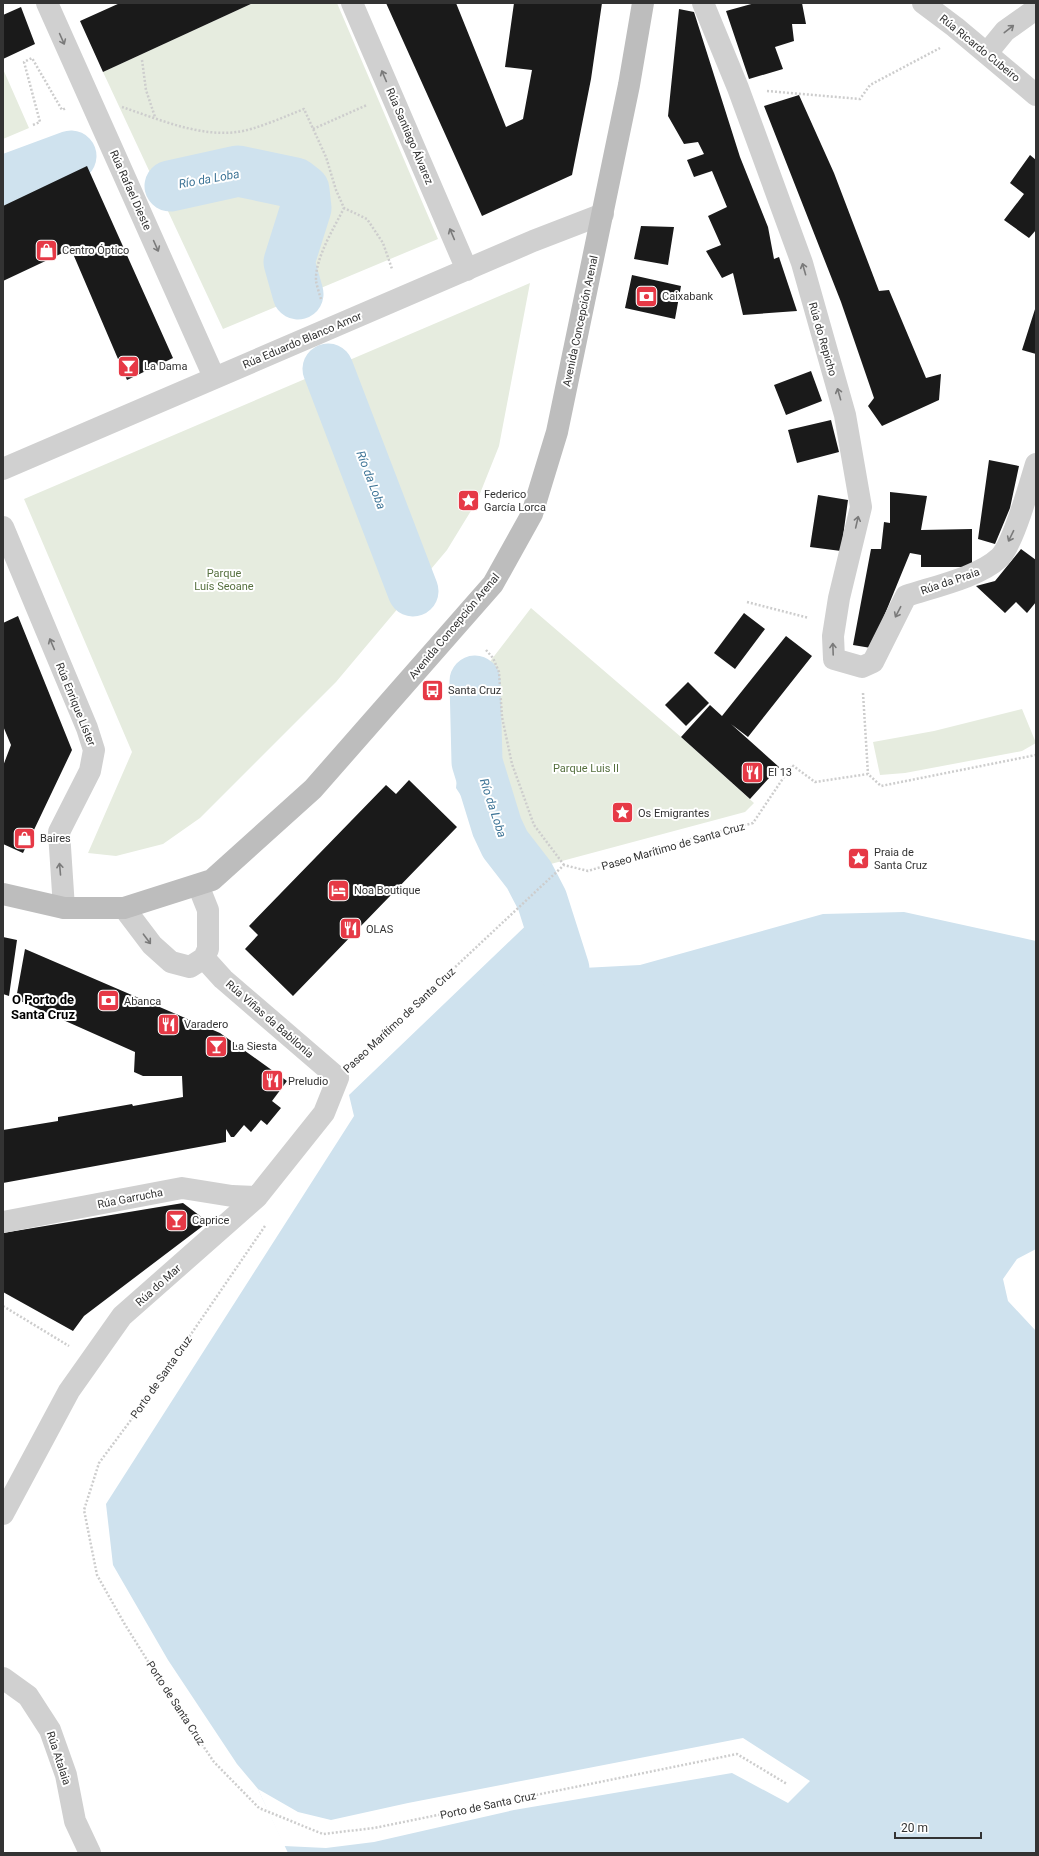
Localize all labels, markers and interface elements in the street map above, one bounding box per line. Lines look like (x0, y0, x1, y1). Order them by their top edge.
street label: Rúa Ricardo Cubeiro (937, 12, 1022, 85)
one-way arrow (1004, 24, 1015, 33)
one-way arrow (59, 33, 66, 45)
one-way arrow (379, 70, 387, 82)
street label: Rúa Santiago Álvarez (383, 86, 436, 187)
street label: Rúa Rafael Dieste (107, 148, 154, 232)
water label: Río da Loba (178, 167, 240, 191)
one-way arrow (448, 228, 455, 240)
shop icon: Centro Óptico (33, 237, 59, 263)
one-way arrow (153, 240, 160, 252)
place label: Centro Óptico (62, 244, 129, 257)
street label: Avenida Concepción Arenal (560, 254, 601, 388)
one-way arrow (800, 263, 807, 276)
bank icon: Caixabank (634, 283, 660, 309)
place label: Caixabank (662, 290, 713, 303)
street label: Rúa do Repicho (806, 301, 839, 378)
street label: Rúa Eduardo Blanco Amor (241, 309, 364, 371)
bar icon: La Dama (115, 353, 141, 379)
place label: La Dama (144, 360, 187, 373)
one-way arrow (835, 388, 842, 401)
water label: Río da Loba (353, 449, 389, 511)
place icon: Federico García Lorca (455, 487, 481, 513)
place label: Federico García Lorca (484, 488, 546, 514)
one-way arrow (854, 516, 861, 529)
one-way arrow (1007, 530, 1014, 542)
street label: Rúa da Praia (919, 565, 981, 598)
park label: Parque Luís Seoane (194, 567, 254, 593)
street label: Avenida Concepción Arenal (406, 571, 502, 682)
one-way arrow (894, 606, 901, 618)
one-way arrow (48, 638, 55, 650)
one-way arrow (830, 643, 837, 656)
street label: Rúa Enrique Líster (53, 661, 98, 748)
bus stop icon: Santa Cruz (419, 677, 445, 703)
place label: Santa Cruz (448, 684, 502, 697)
restaurant icon: El 13 (740, 759, 766, 785)
park label: Parque Luis II (553, 762, 619, 775)
place label: El 13 (768, 766, 792, 779)
water label: Río da Loba (477, 777, 509, 839)
place icon: Os Emigrantes (610, 800, 636, 826)
place label: Os Emigrantes (638, 807, 710, 820)
street label: Paseo Marítimo de Santa Cruz (600, 820, 747, 873)
shop icon: Baires (12, 825, 38, 851)
place label: Baires (40, 832, 71, 845)
place icon: Praia de Santa Cruz (845, 845, 871, 871)
place label: Praia de Santa Cruz (874, 846, 928, 872)
one-way arrow (57, 863, 64, 876)
hotel icon: Noa Boutique (326, 877, 352, 903)
place label: Noa Boutique (354, 884, 421, 897)
restaurant icon: OLAS (337, 916, 363, 942)
place label: OLAS (366, 923, 394, 936)
one-way arrow (143, 933, 151, 944)
street label: Paseo Marítimo de Santa Cruz (341, 965, 458, 1076)
street label: Rúa Viñas da Babilonia (223, 978, 316, 1061)
bank icon: Abanca (96, 988, 122, 1014)
district label: O Porto de Santa Cruz (11, 992, 75, 1022)
place label: Abanca (124, 995, 161, 1008)
restaurant icon: Varadero (155, 1011, 181, 1037)
place label: Varadero (184, 1018, 228, 1031)
bar icon: La Siesta (204, 1033, 230, 1059)
place label: La Siesta (232, 1040, 277, 1053)
restaurant icon: Preludio (260, 1068, 286, 1094)
place label: Preludio (288, 1075, 328, 1088)
street label: Rúa Garrucha (96, 1186, 164, 1211)
bar icon: Caprice (164, 1207, 190, 1233)
place label: Caprice (192, 1214, 229, 1227)
street label: Rúa do Mar (133, 1262, 184, 1309)
street label: Porto de Santa Cruz (128, 1333, 195, 1421)
street label: Porto de Santa Cruz (144, 1659, 208, 1748)
street label: Rúa Atalaia (44, 1730, 73, 1787)
street label: Porto de Santa Cruz (439, 1789, 538, 1822)
scale bar (895, 1814, 981, 1840)
text: 20 m (901, 1821, 928, 1835)

